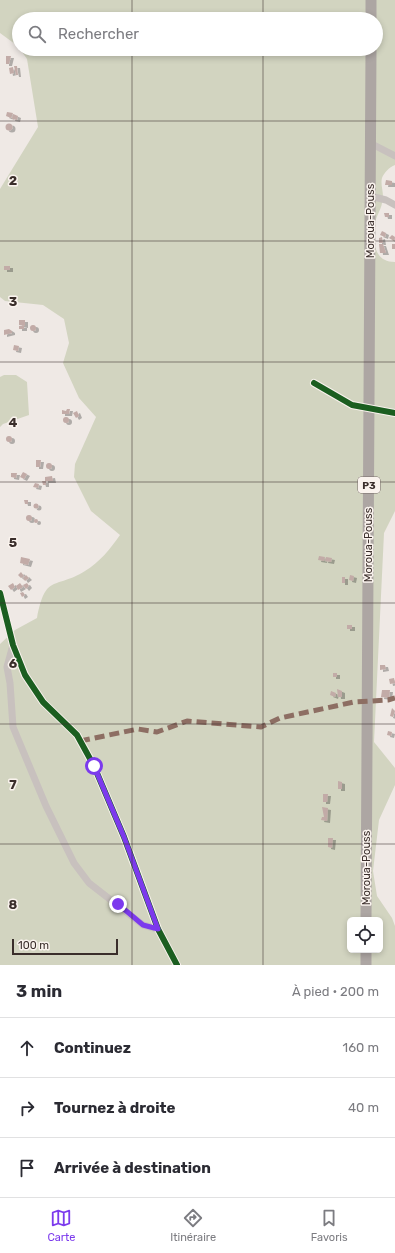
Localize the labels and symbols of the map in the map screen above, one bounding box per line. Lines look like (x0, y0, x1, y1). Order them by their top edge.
text: 2 (9, 173, 17, 188)
street label: Moroua-Pouss (364, 183, 377, 258)
text: 3 (9, 294, 18, 309)
text: 4 (9, 415, 18, 430)
road number: P3 (358, 477, 380, 493)
street label: Moroua-Pouss (362, 507, 375, 582)
text: 5 (9, 535, 17, 550)
text: 6 (9, 656, 18, 671)
route start (85, 757, 103, 775)
text: 7 (9, 777, 17, 792)
street label: Moroua-Pouss (360, 830, 373, 905)
route end (109, 895, 127, 913)
text: 8 (9, 897, 18, 912)
scale bar (12, 937, 118, 956)

